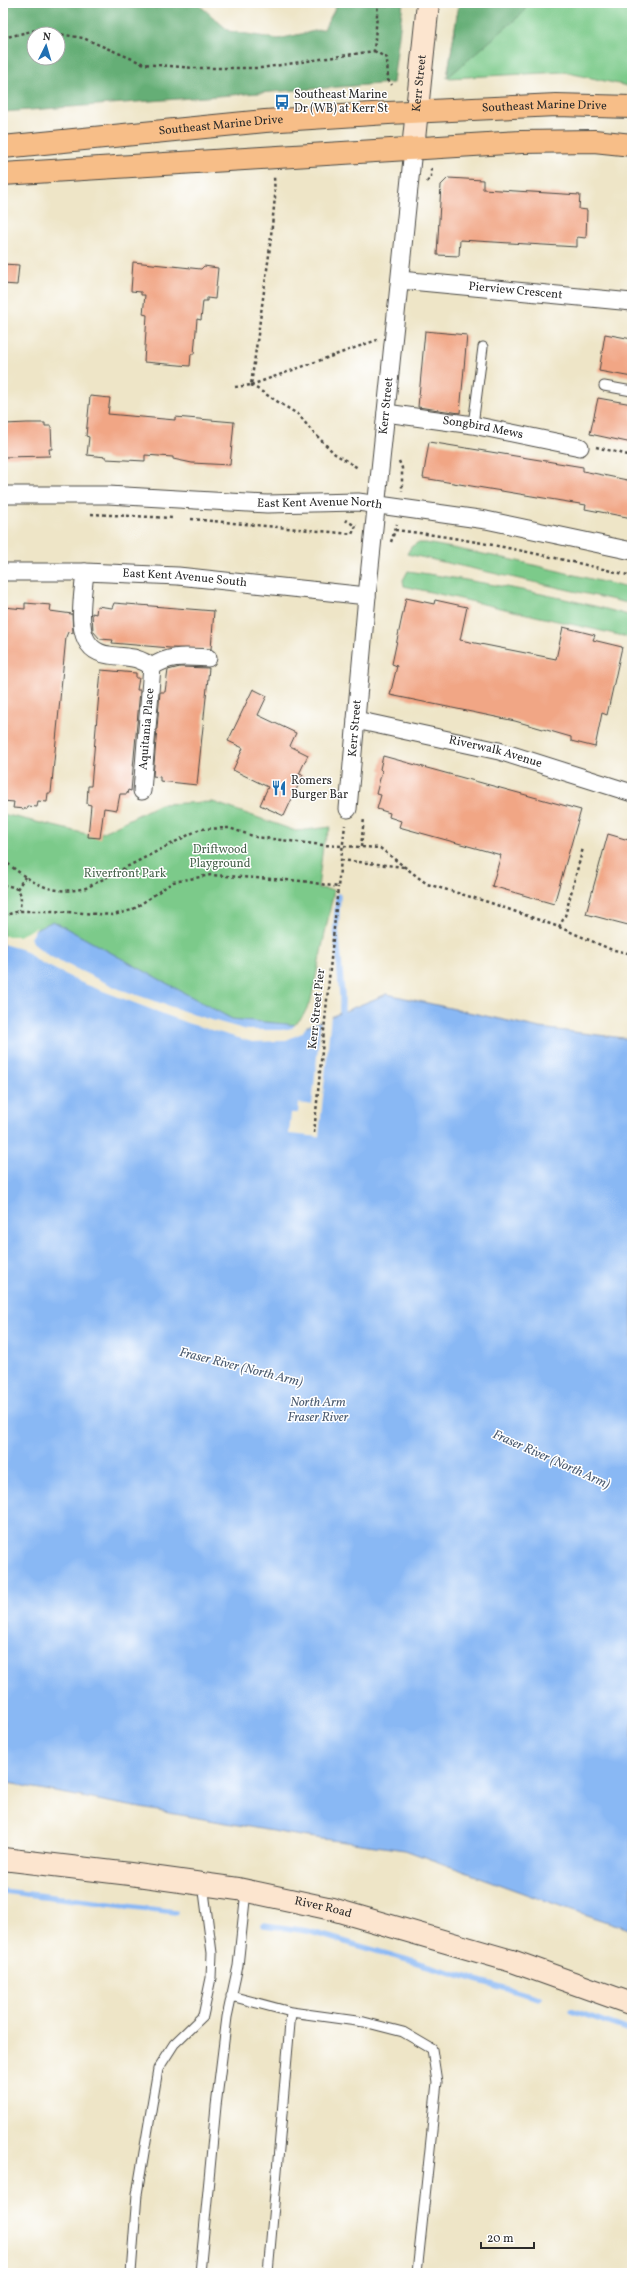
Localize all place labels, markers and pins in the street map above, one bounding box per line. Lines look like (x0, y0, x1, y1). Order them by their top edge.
place label: Southeast Marine Dr (WB) at Kerr St (294, 87, 388, 117)
bus stop icon: Southeast Marine Dr (WB) at Kerr St (273, 93, 291, 111)
place label: Romers Burger Bar (291, 773, 348, 803)
restaurant icon: Romers Burger Bar (270, 779, 288, 797)

